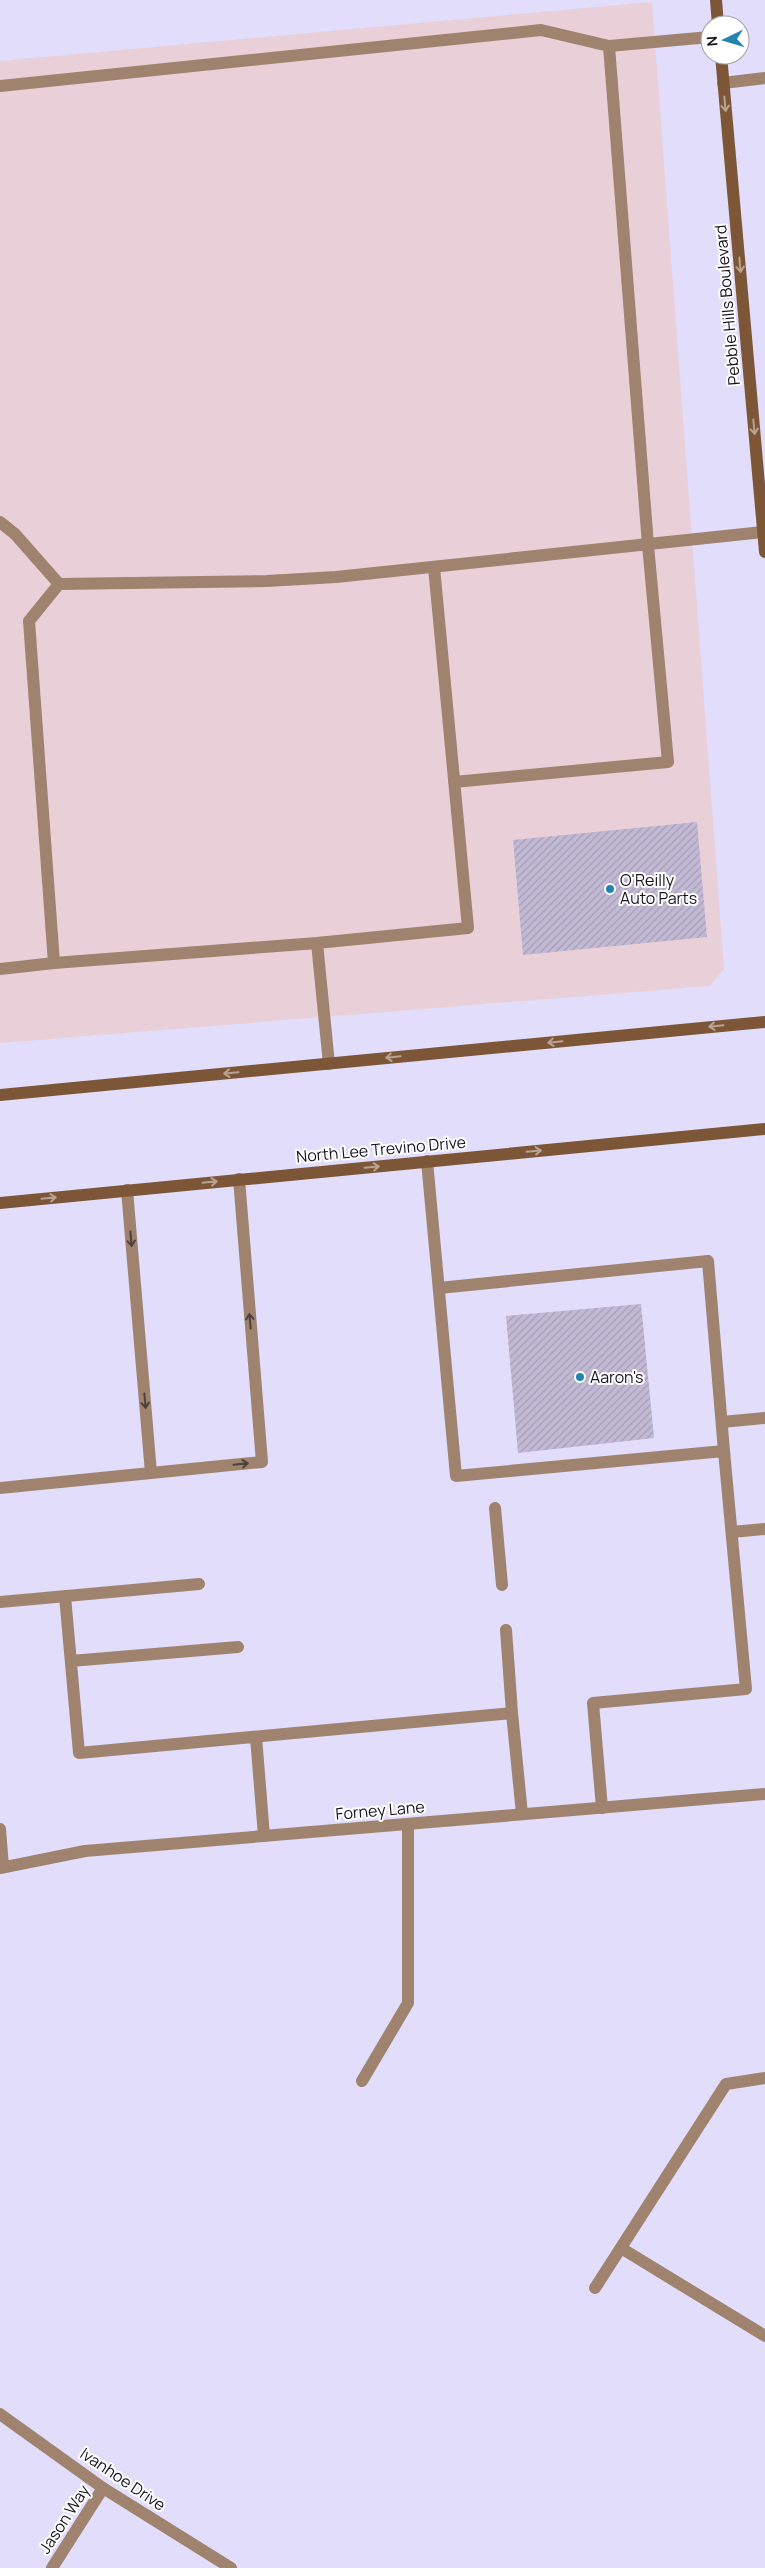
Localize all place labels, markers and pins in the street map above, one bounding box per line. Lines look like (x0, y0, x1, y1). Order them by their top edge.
place label: O'Reilly Auto Parts (620, 869, 697, 909)
marker: O'Reilly Auto Parts (604, 883, 616, 895)
place label: Aaron's (590, 1366, 644, 1388)
marker: Aaron's (574, 1371, 586, 1383)

